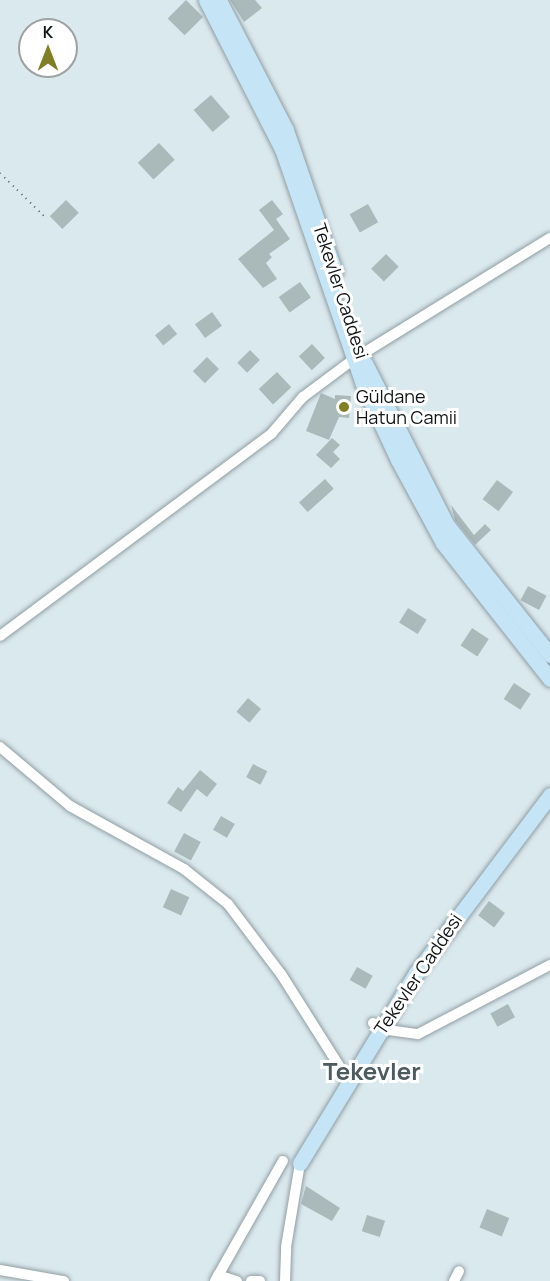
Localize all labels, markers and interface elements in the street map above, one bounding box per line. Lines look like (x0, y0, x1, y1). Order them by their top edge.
north arrow (18, 18, 78, 78)
text: K (43, 21, 53, 43)
street label: Tekevler Caddesi (309, 221, 373, 361)
place label: Güldane Hatun Camii (356, 386, 457, 428)
marker: Güldane Hatun Camii (337, 400, 351, 414)
street label: Tekevler Caddesi (370, 909, 466, 1039)
district label: Tekevler (323, 1057, 421, 1085)

